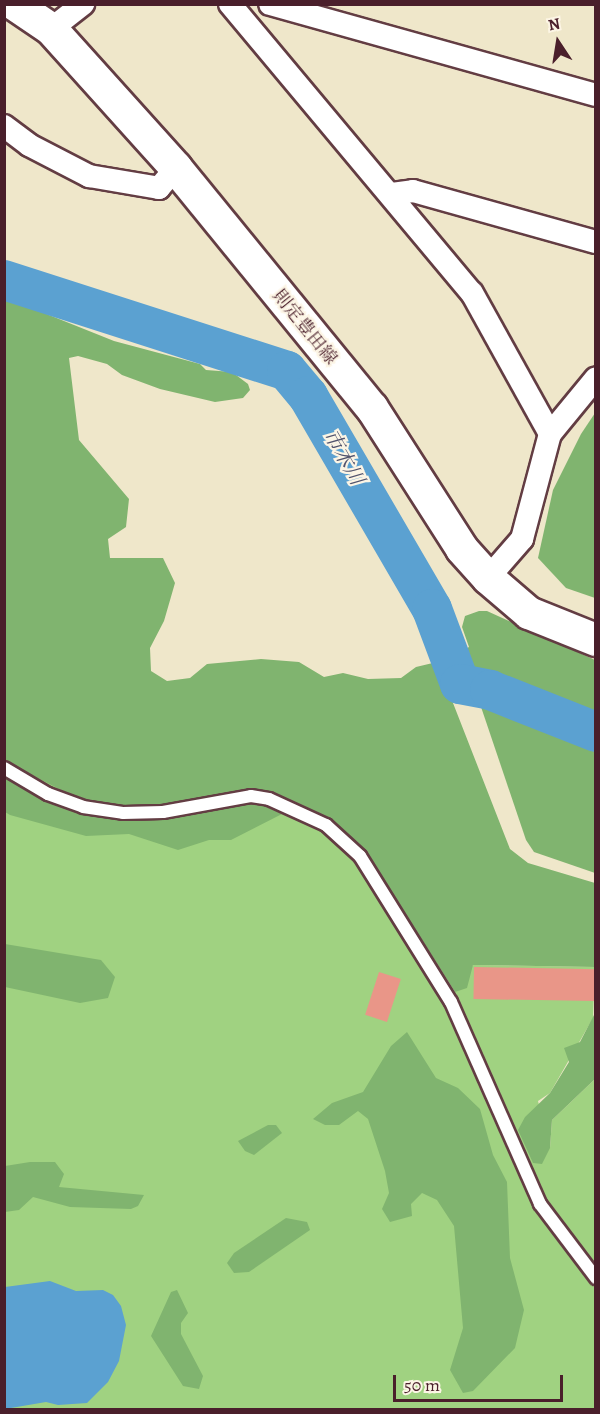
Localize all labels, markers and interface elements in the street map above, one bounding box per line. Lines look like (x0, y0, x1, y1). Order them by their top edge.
north arrow (528, 12, 588, 72)
text: N (546, 12, 562, 36)
street label: 則定豊田線 (268, 285, 342, 369)
water label: 市木川 (319, 425, 369, 489)
scale bar (396, 1363, 566, 1401)
text: 50 m (404, 1373, 440, 1397)

